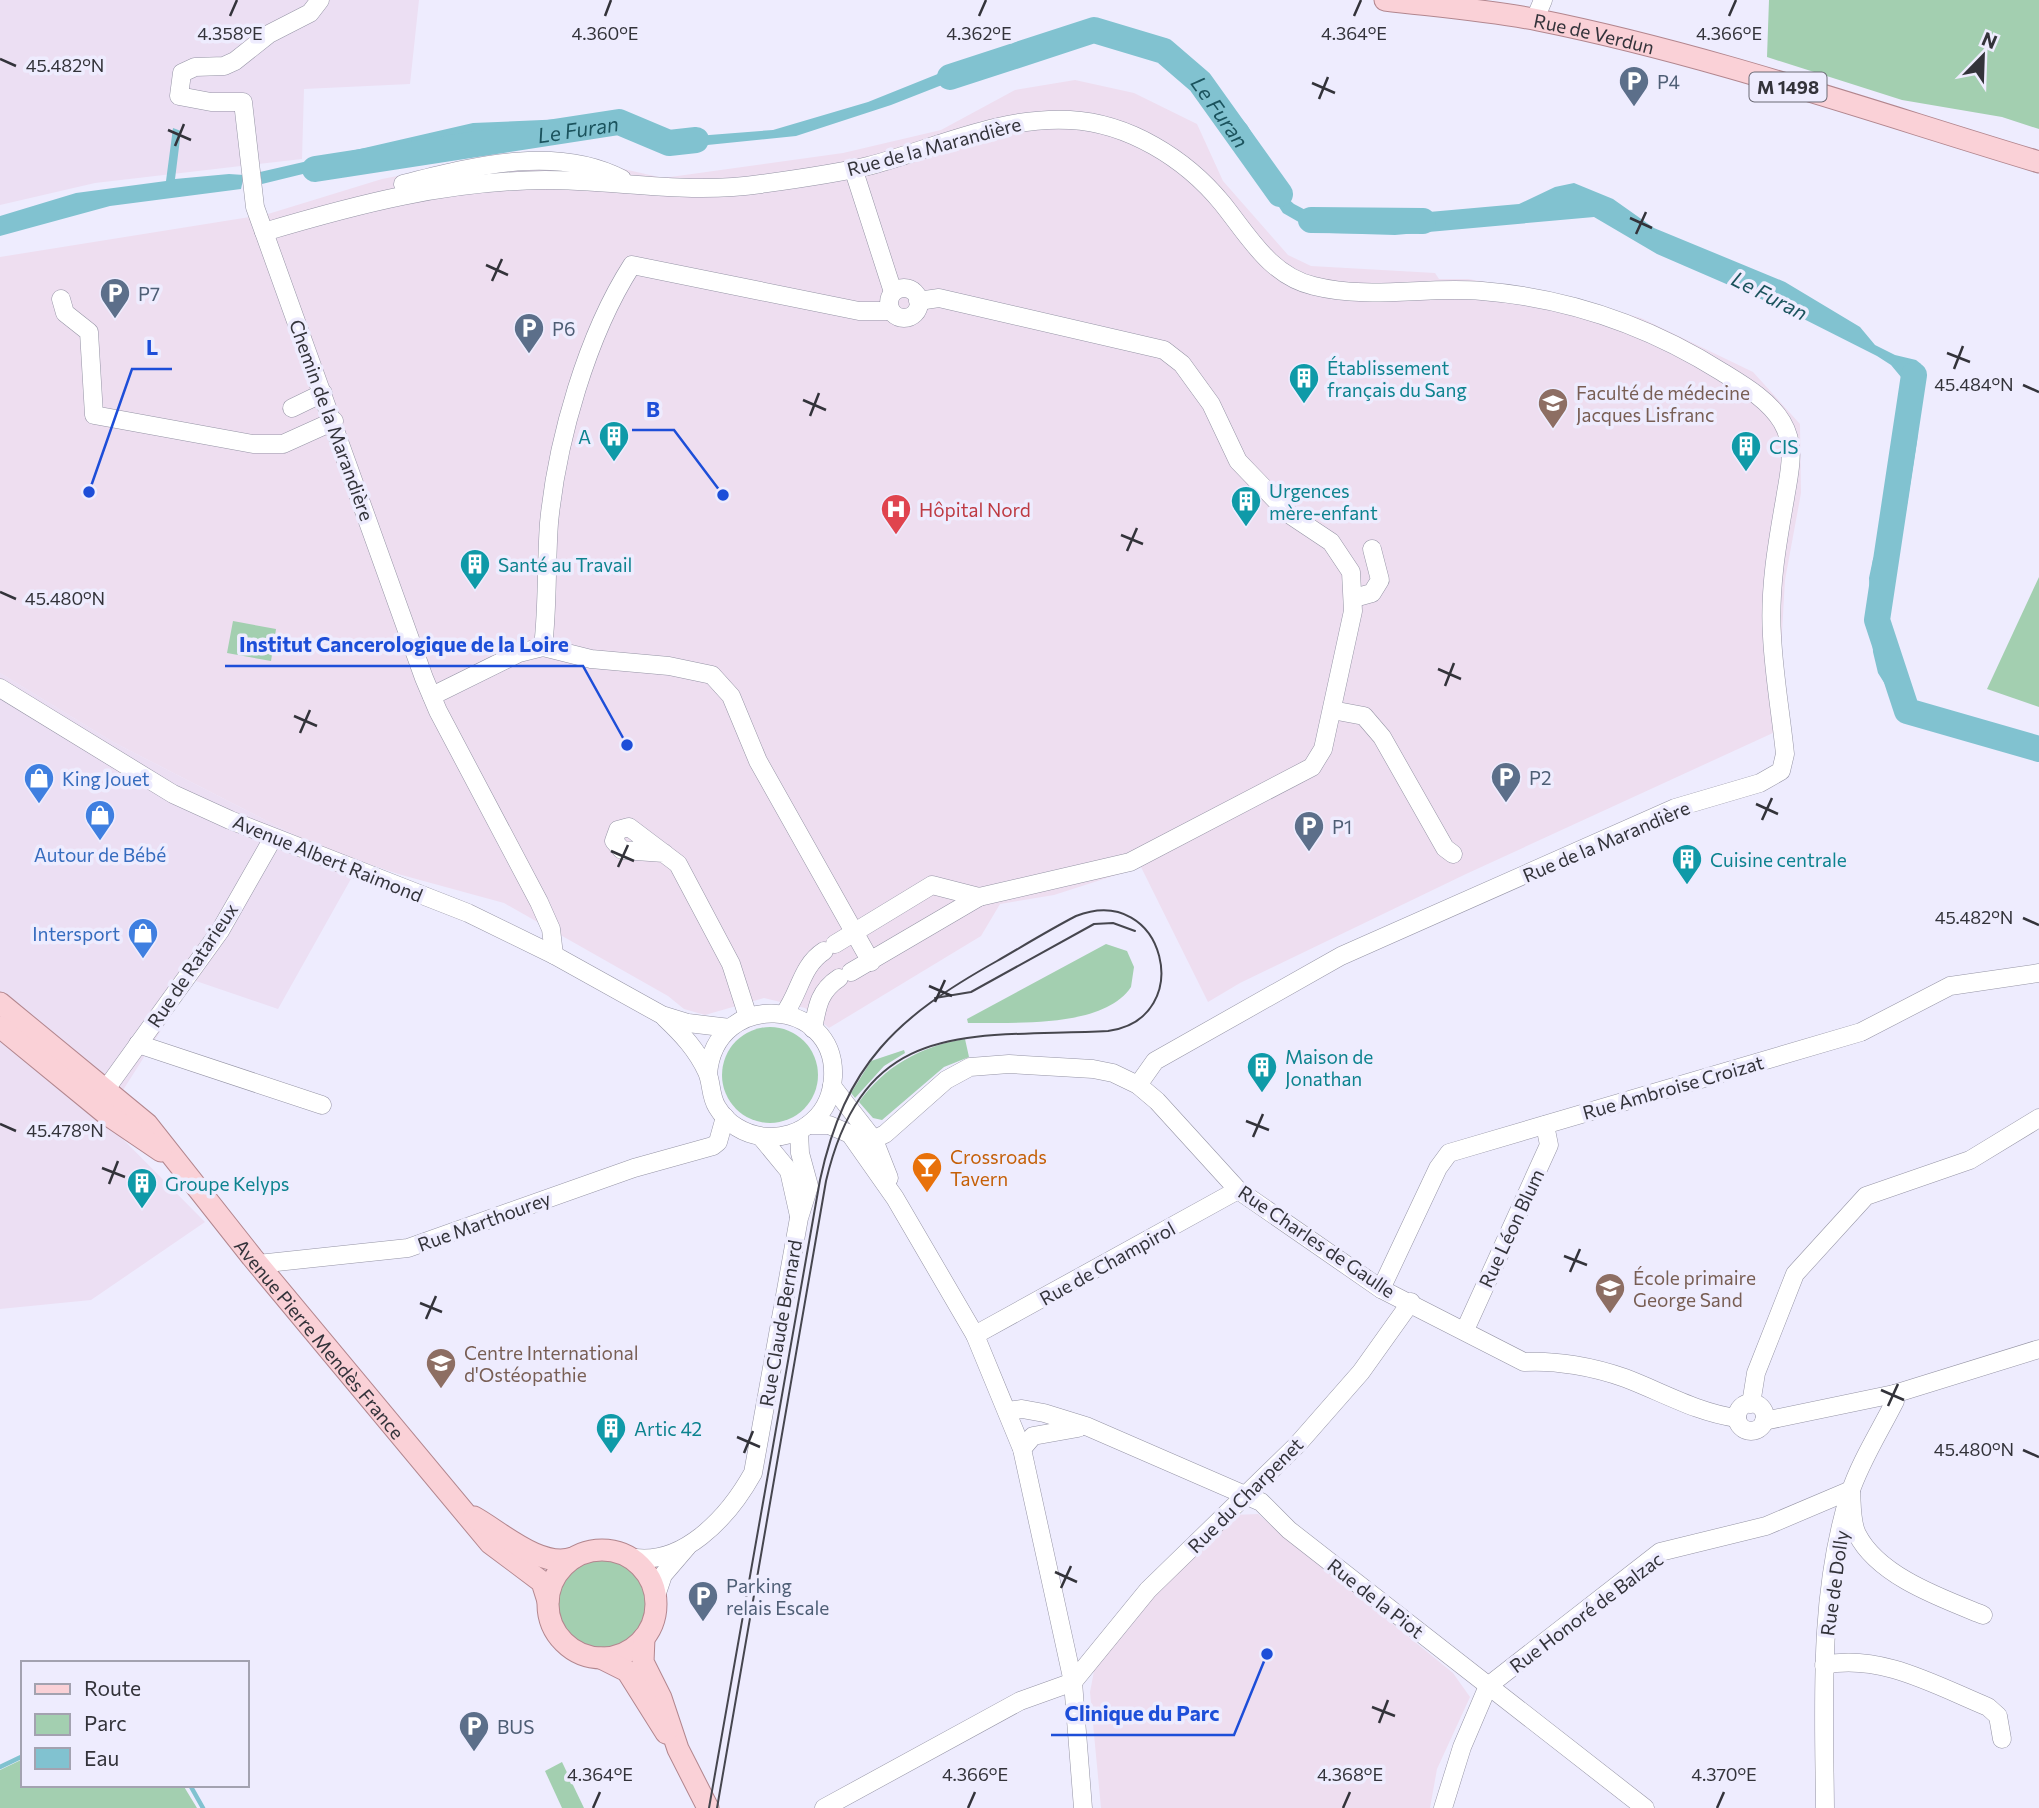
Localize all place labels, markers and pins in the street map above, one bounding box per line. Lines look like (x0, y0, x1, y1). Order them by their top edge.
parking icon: P4 (1617, 64, 1651, 108)
place label: P4 (1657, 70, 1680, 93)
parking icon: P7 (98, 276, 132, 320)
place label: P7 (138, 282, 160, 305)
parking icon: P6 (512, 311, 546, 355)
place label: P6 (552, 317, 575, 340)
callout: L (132, 327, 172, 369)
place label: Établissement français du Sang (1327, 356, 1467, 401)
building icon: Établissement français du Sang (1287, 361, 1321, 405)
place label: Faculté de médecine Jacques Lisfranc (1576, 381, 1750, 426)
school or university icon: Faculté de médecine Jacques Lisfranc (1536, 386, 1570, 430)
callout: B (632, 388, 674, 430)
building icon: A (597, 419, 631, 463)
place label: A (578, 425, 591, 448)
building icon: CIS (1729, 429, 1763, 473)
place label: CIS (1769, 435, 1798, 458)
place label: Urgences mère-enfant (1269, 479, 1378, 524)
building icon: Urgences mère-enfant (1229, 484, 1263, 528)
hospital icon: Hôpital Nord (879, 492, 913, 536)
place label: Hôpital Nord (919, 498, 1031, 521)
building icon: Santé au Travail (458, 547, 492, 591)
place label: Santé au Travail (498, 553, 632, 576)
callout: Institut Cancerologique de la Loire (225, 624, 583, 666)
parking icon: P2 (1489, 760, 1523, 804)
shop icon: King Jouet (22, 761, 56, 805)
place label: P2 (1529, 766, 1551, 789)
place label: King Jouet (62, 767, 150, 790)
shop icon: Autour de Bébé (83, 798, 117, 842)
parking icon: P1 (1292, 809, 1326, 853)
place label: P1 (1332, 815, 1352, 838)
building icon: Cuisine centrale (1670, 842, 1704, 886)
place label: Autour de Bébé (34, 843, 166, 866)
place label: Cuisine centrale (1710, 848, 1847, 871)
shop icon: Intersport (126, 916, 160, 960)
place label: Intersport (32, 922, 120, 945)
place label: Maison de Jonathan (1285, 1045, 1373, 1090)
building icon: Maison de Jonathan (1245, 1050, 1279, 1094)
place label: Crossroads Tavern (950, 1145, 1047, 1190)
bar icon: Crossroads Tavern (910, 1150, 944, 1194)
building icon: Groupe Kelyps (125, 1166, 159, 1210)
place label: Groupe Kelyps (165, 1172, 290, 1195)
place label: École primaire George Sand (1633, 1266, 1756, 1311)
school or university icon: École primaire George Sand (1593, 1271, 1627, 1315)
place label: Centre International d'Ostéopathie (464, 1341, 639, 1386)
school or university icon: Centre International d'Ostéopathie (424, 1346, 458, 1390)
building icon: Artic 42 (594, 1411, 628, 1455)
place label: Artic 42 (634, 1417, 702, 1440)
place label: Parking relais Escale (726, 1574, 829, 1619)
parking icon: Parking relais Escale (686, 1579, 720, 1623)
callout: Clinique du Parc (1051, 1693, 1234, 1735)
parking icon: BUS (457, 1709, 491, 1753)
place label: BUS (497, 1715, 534, 1738)

